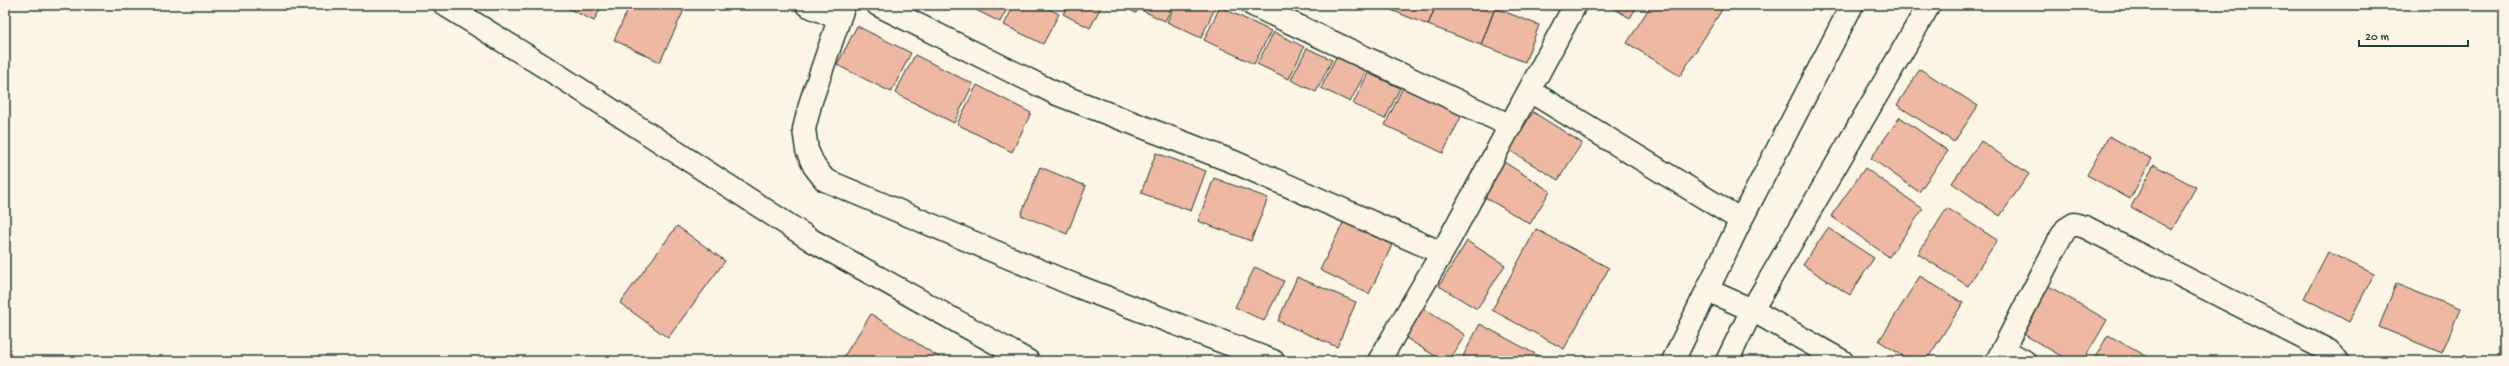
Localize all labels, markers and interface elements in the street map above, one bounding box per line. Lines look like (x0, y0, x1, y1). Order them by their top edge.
scale bar (2359, 22, 2468, 48)
text: 20 m (2365, 31, 2390, 45)

